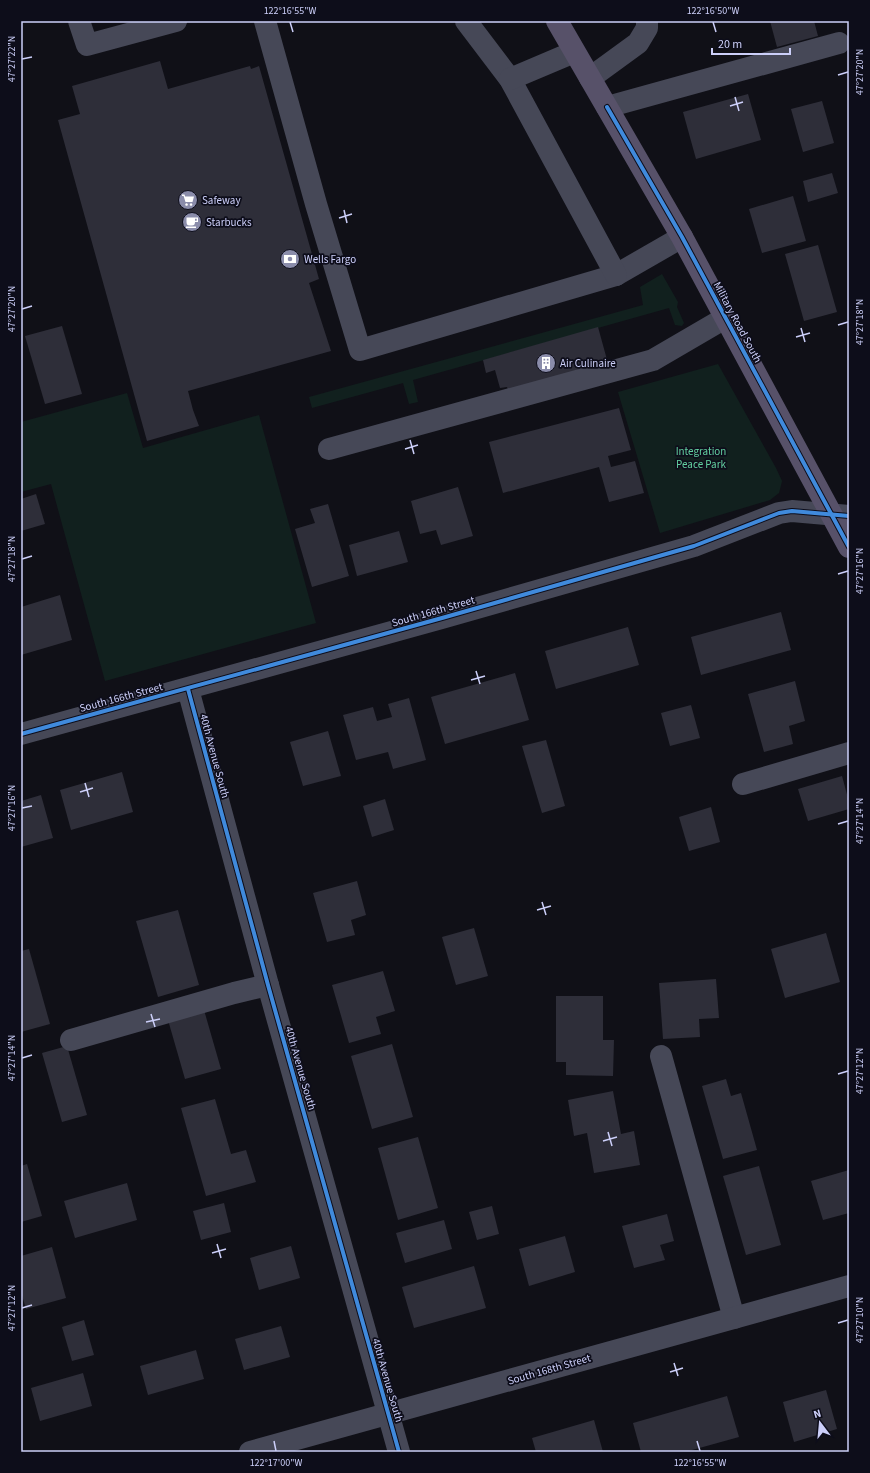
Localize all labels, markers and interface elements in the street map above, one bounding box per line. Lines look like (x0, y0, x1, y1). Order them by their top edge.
text: 122°16'55"W (264, 4, 316, 18)
text: 122°16'50"W (687, 4, 739, 18)
scale bar (712, 30, 790, 56)
text: 47°27'22"N (5, 36, 19, 82)
text: 20 m (718, 36, 742, 53)
text: 47°27'20"N (853, 49, 867, 95)
supermarket icon: Safeway (177, 189, 199, 211)
place label: Safeway (202, 193, 241, 208)
cafe icon: Starbucks (181, 211, 203, 233)
place label: Starbucks (206, 215, 252, 230)
bank icon: Wells Fargo (279, 248, 301, 270)
place label: Wells Fargo (304, 252, 356, 267)
street label: Military Road South (710, 279, 765, 365)
text: 47°27'20"N (5, 286, 19, 332)
text: 47°27'18"N (853, 299, 867, 345)
building icon: Air Culinaire (535, 352, 557, 374)
place label: Air Culinaire (560, 356, 616, 371)
park label: Integration Peace Park (676, 444, 726, 472)
text: 47°27'18"N (5, 536, 19, 582)
text: 47°27'16"N (853, 548, 867, 594)
street label: South 166th Street (390, 592, 477, 630)
street label: South 166th Street (78, 679, 165, 716)
street label: 40th Avenue South (196, 712, 233, 800)
text: 47°27'16"N (5, 785, 19, 831)
text: 47°27'14"N (853, 798, 867, 844)
street label: 40th Avenue South (281, 1025, 320, 1112)
text: 47°27'14"N (5, 1035, 19, 1081)
text: 47°27'12"N (853, 1048, 867, 1094)
text: 47°27'12"N (5, 1285, 19, 1331)
text: 47°27'10"N (853, 1297, 867, 1343)
street label: 40th Avenue South (368, 1337, 407, 1424)
street label: South 168th Street (506, 1350, 593, 1388)
north arrow (800, 1403, 840, 1443)
text: N (812, 1406, 823, 1422)
text: 122°17'00"W (250, 1456, 302, 1470)
text: 122°16'55"W (674, 1456, 726, 1470)

